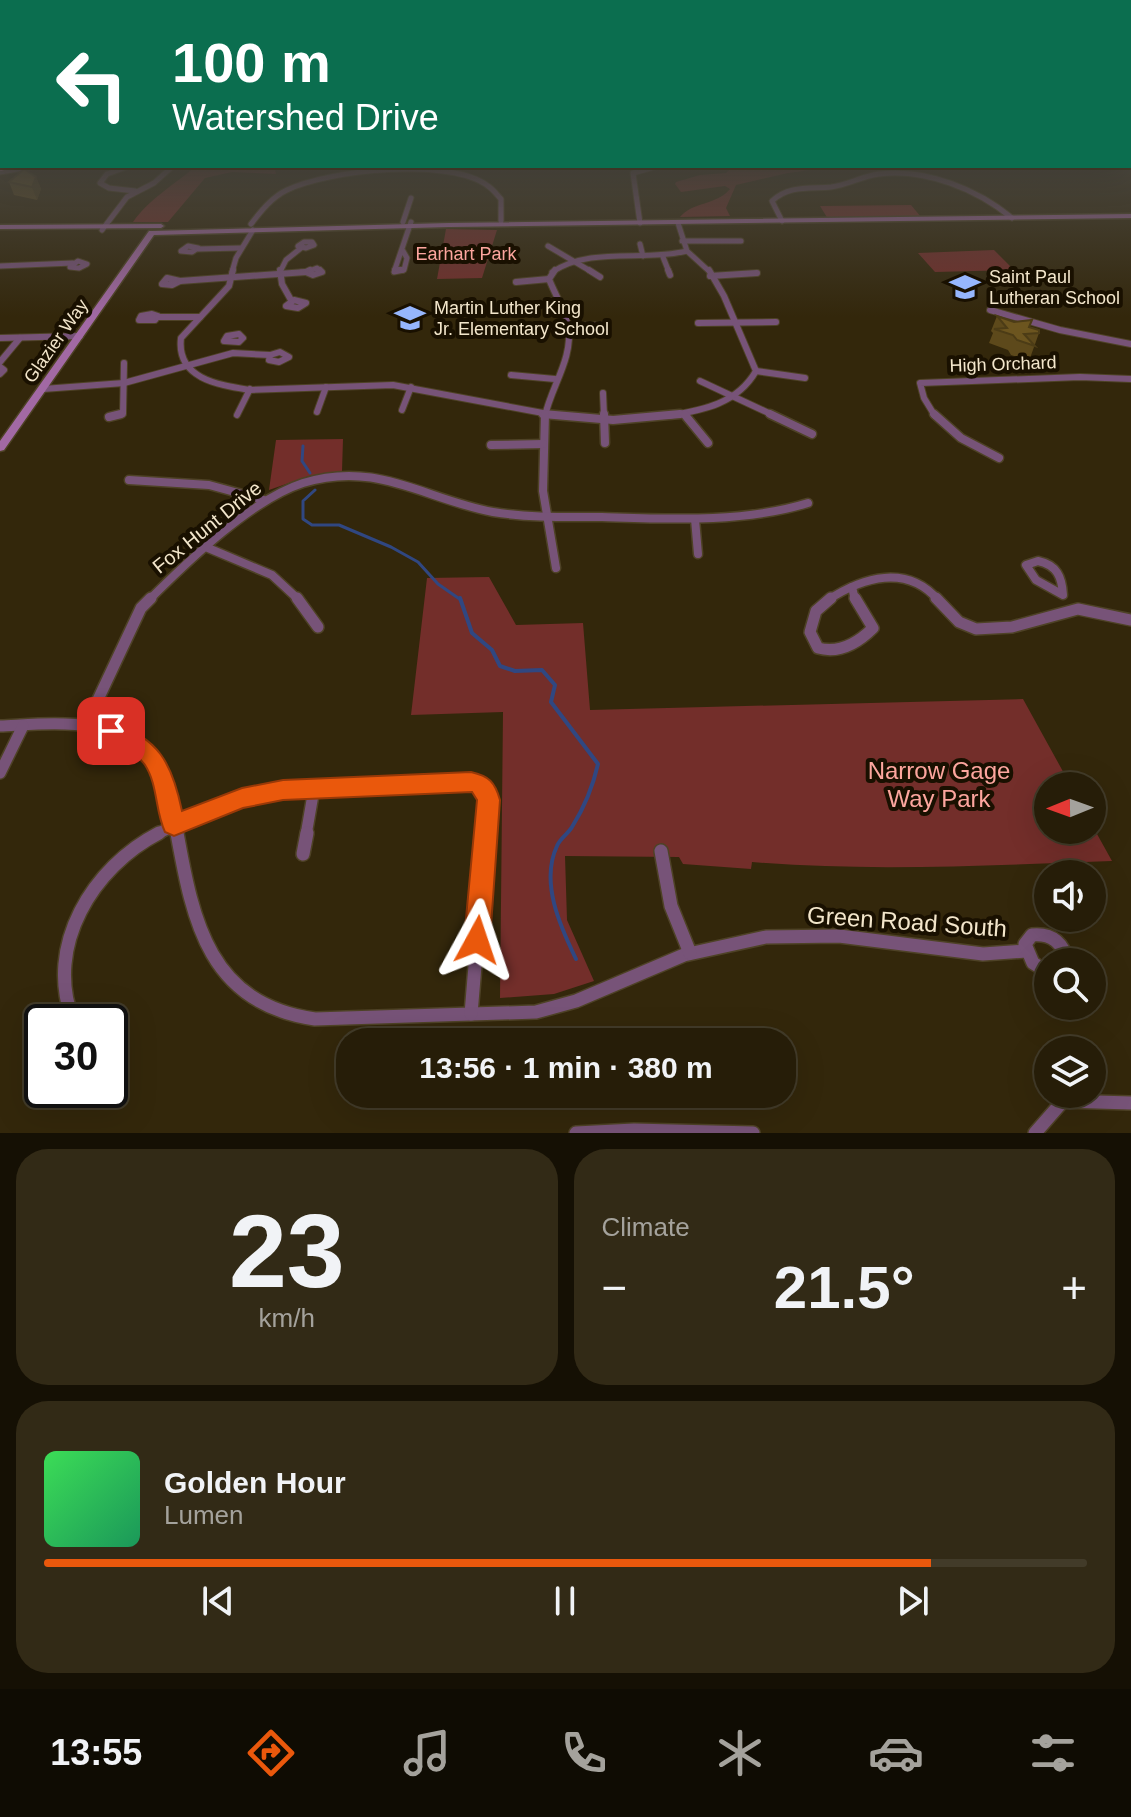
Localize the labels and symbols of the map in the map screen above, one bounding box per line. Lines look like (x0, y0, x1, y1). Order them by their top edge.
park label: Earhart Park (415, 244, 518, 264)
place label: Saint Paul Lutheran School (989, 267, 1120, 308)
school or university icon: Saint Paul Lutheran School (948, 270, 982, 304)
street label: Glazier Way (20, 295, 92, 387)
place label: Martin Luther King Jr. Elementary School (434, 298, 609, 339)
school or university icon: Martin Luther King Jr. Elementary School (393, 301, 427, 335)
street label: High Orchard (949, 352, 1057, 376)
street label: Fox Hunt Drive (148, 476, 266, 578)
pin (77, 697, 145, 765)
park label: Narrow Gage Way Park (868, 757, 1010, 812)
north arrow (1034, 772, 1106, 844)
position arrow (435, 898, 519, 982)
street label: Green Road South (806, 901, 1008, 942)
speed limit sign: 30 (24, 1004, 128, 1108)

